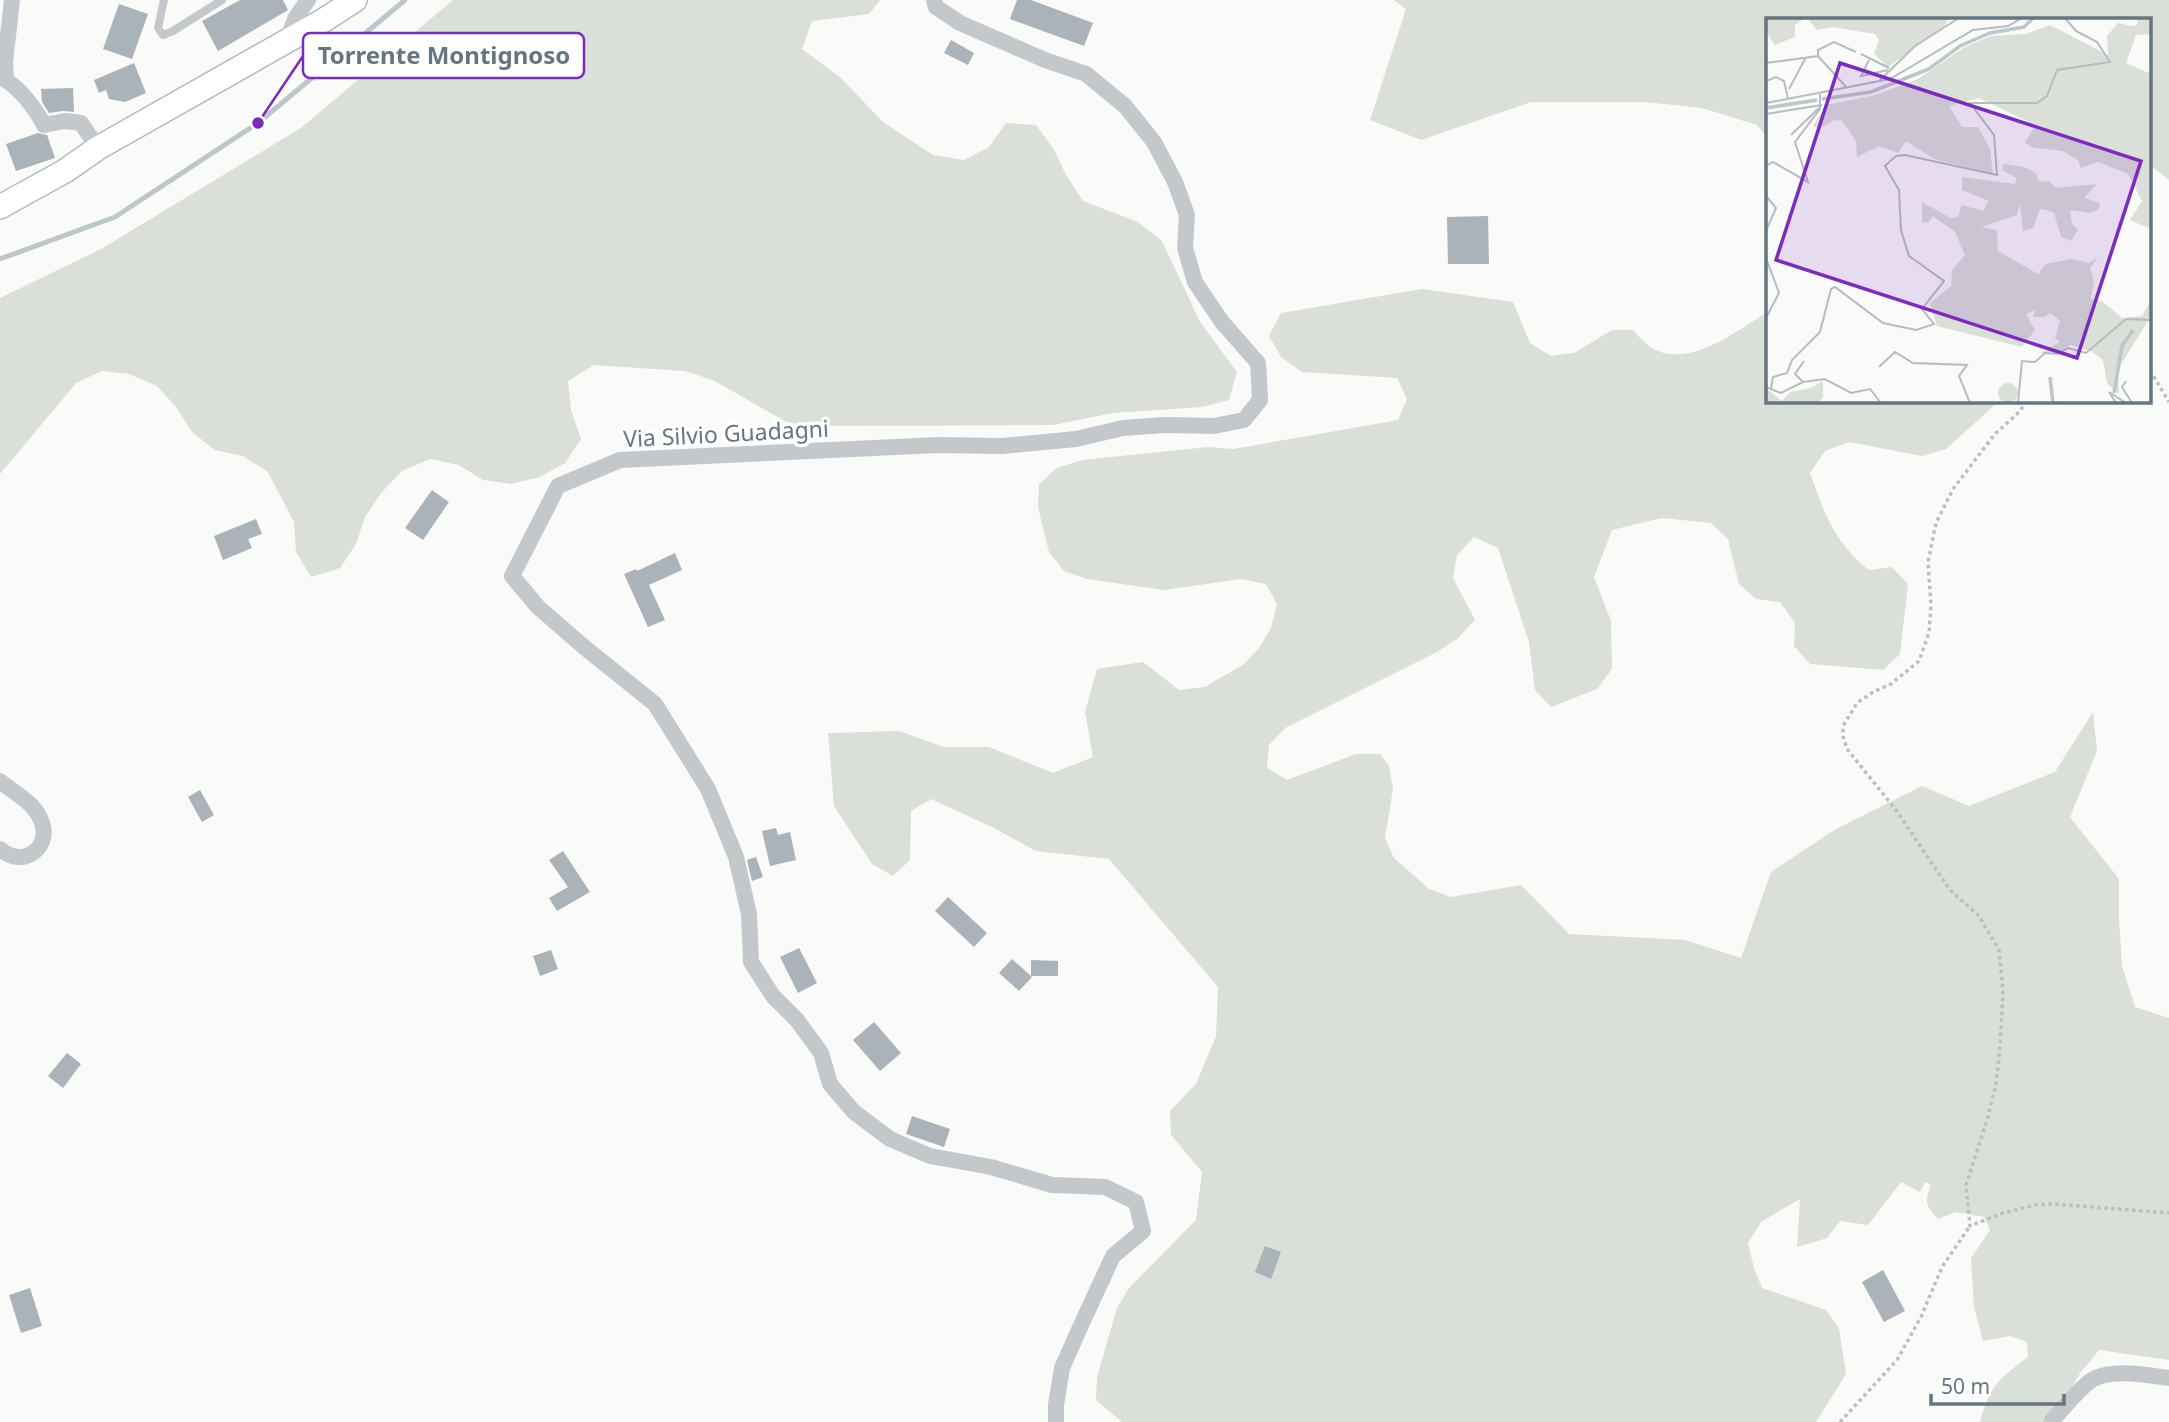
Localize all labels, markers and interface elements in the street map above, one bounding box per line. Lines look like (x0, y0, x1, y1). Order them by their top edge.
inset map (1766, 18, 2152, 402)
callout: Torrente Montignoso (303, 33, 584, 78)
text: Torrente Montignoso (318, 38, 570, 71)
street label: Via Silvio Guadagni (622, 412, 830, 454)
scale bar (1931, 1362, 2064, 1406)
text: 50 m (1941, 1372, 1990, 1400)

